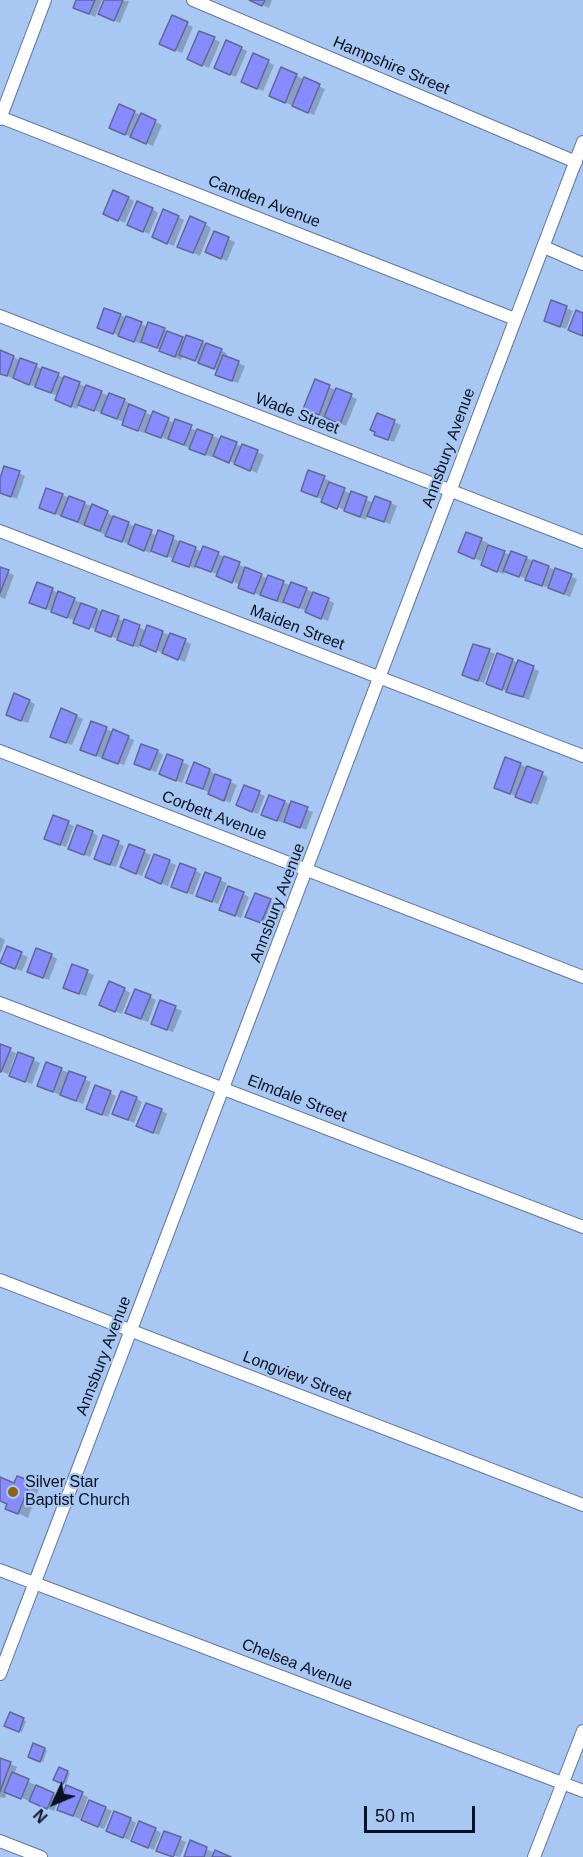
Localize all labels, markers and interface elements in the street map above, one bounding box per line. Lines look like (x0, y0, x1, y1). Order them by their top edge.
street label: Hampshire Street (330, 33, 452, 99)
street label: Camden Avenue (205, 172, 323, 232)
street label: Annsbury Avenue (418, 386, 480, 510)
street label: Wade Street (252, 389, 342, 439)
street label: Maiden Street (247, 601, 347, 655)
street label: Corbett Avenue (159, 787, 269, 845)
street label: Annsbury Avenue (246, 841, 310, 965)
street label: Elmdale Street (245, 1071, 349, 1127)
street label: Annsbury Avenue (72, 1294, 136, 1418)
street label: Longview Street (240, 1347, 354, 1407)
place label: Silver Star Baptist Church (25, 1473, 130, 1511)
marker: Silver Star Baptist Church (6, 1485, 20, 1499)
street label: Chelsea Avenue (239, 1635, 355, 1695)
north arrow (24, 1773, 84, 1833)
scale bar (367, 1794, 478, 1832)
text: N (31, 1806, 51, 1826)
text: 50 m (375, 1806, 415, 1826)

